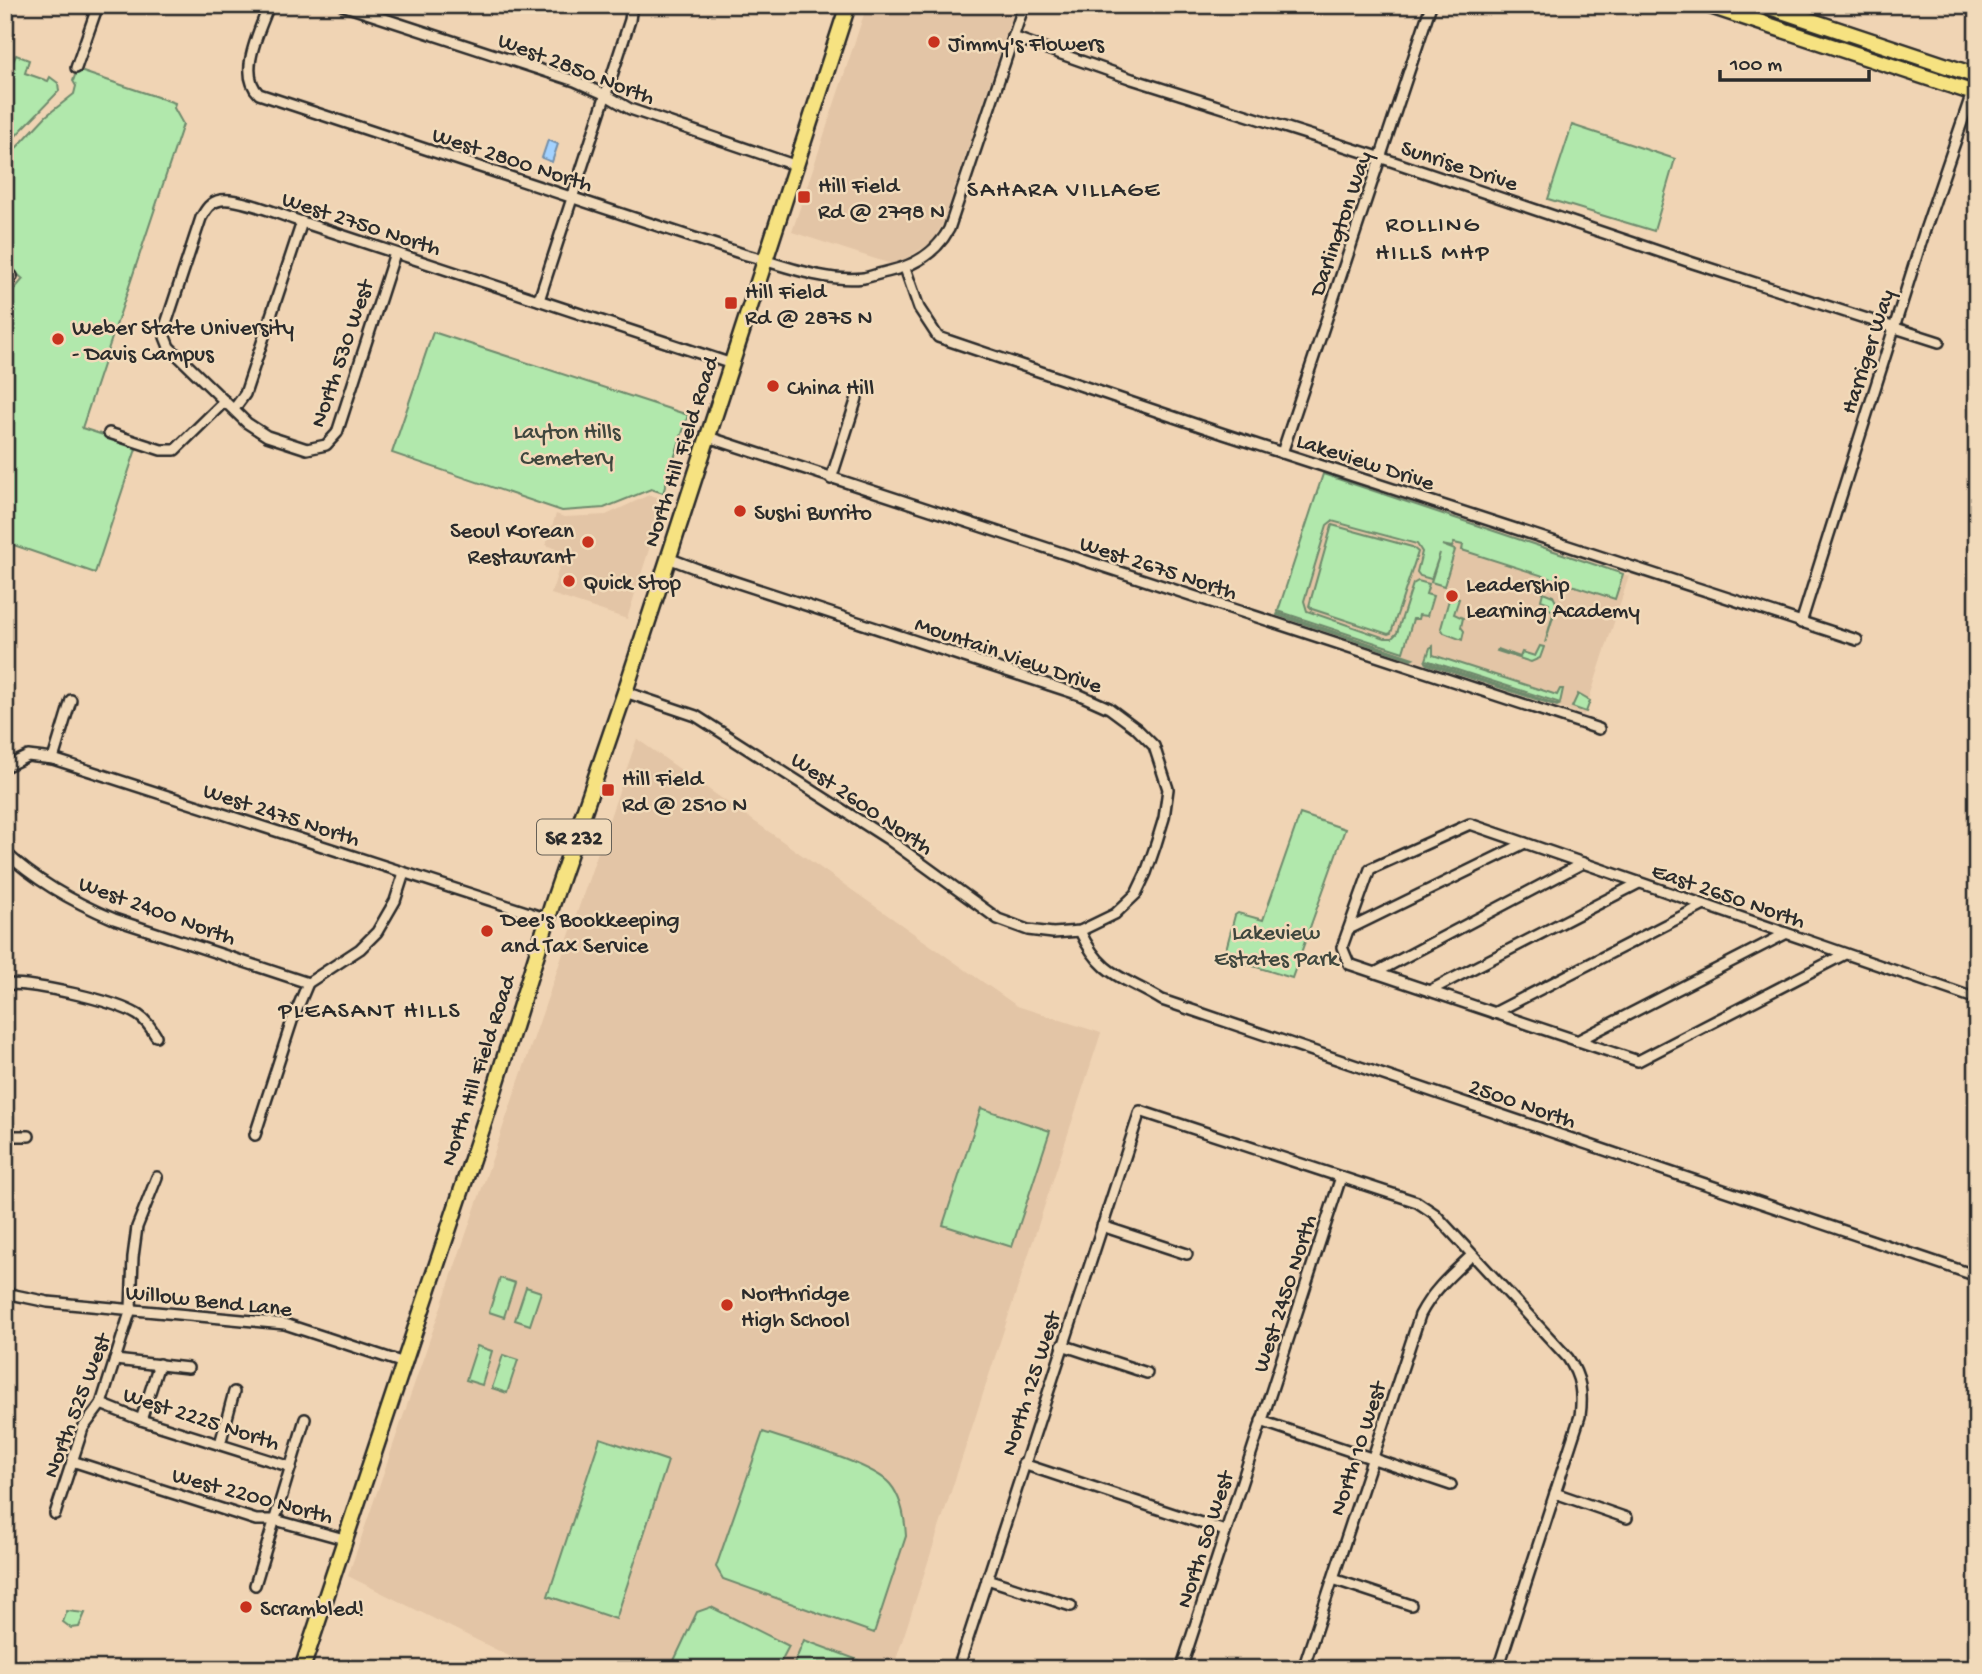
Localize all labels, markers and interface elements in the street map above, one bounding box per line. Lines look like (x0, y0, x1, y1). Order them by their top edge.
street label: West 2850 North (493, 28, 658, 113)
place label: Jimmy's Flowers (948, 32, 1105, 59)
marker: Jimmy's Flowers (926, 34, 942, 50)
scale bar (1720, 38, 1868, 82)
text: 100 m (1729, 54, 1782, 79)
street label: West 2800 North (428, 123, 596, 200)
street label: Sunrise Drive (1397, 136, 1522, 199)
street label: Darlington Way (1304, 148, 1380, 302)
place label: Hill Field Rd @ 2798 N (818, 174, 945, 227)
district label: SAHARA VILLAGE (967, 177, 1161, 206)
street label: West 2750 North (278, 187, 444, 264)
marker: Hill Field Rd @ 2798 N (796, 189, 812, 205)
district label: ROLLING HILLS MHP (1375, 212, 1491, 269)
street label: North 530 West (305, 275, 382, 431)
place label: Hill Field Rd @ 2875 N (745, 280, 873, 333)
street label: Harriger Way (1837, 286, 1902, 418)
marker: Hill Field Rd @ 2875 N (723, 295, 739, 311)
place label: Weber State University - Davis Campus (72, 316, 294, 369)
marker: Weber State University - Davis Campus (50, 331, 66, 347)
street label: North Hill Field Road (639, 352, 726, 551)
place label: China Hill (787, 376, 874, 403)
marker: China Hill (765, 378, 781, 394)
park label: Layton Hills Cemetery (514, 420, 621, 473)
street label: Lakeview Drive (1292, 428, 1439, 499)
place label: Sushi Burrito (754, 501, 872, 528)
marker: Sushi Burrito (732, 503, 748, 519)
place label: Seoul Korean Restaurant (450, 519, 576, 572)
street label: West 2675 North (1076, 531, 1240, 608)
marker: Seoul Korean Restaurant (580, 534, 596, 550)
place label: Quick Stop (583, 571, 681, 598)
marker: Quick Stop (561, 573, 577, 589)
place label: Leadership Learning Academy (1466, 573, 1640, 626)
marker: Leadership Learning Academy (1444, 588, 1460, 604)
street label: Mountain View Drive (911, 612, 1106, 701)
street label: West 2600 North (785, 747, 937, 863)
place label: Hill Field Rd @ 2510 N (622, 767, 747, 820)
street label: West 2475 North (199, 778, 363, 854)
marker: Hill Field Rd @ 2510 N (600, 782, 616, 798)
road number: SR 232 (537, 820, 611, 854)
street label: East 2650 North (1647, 858, 1808, 936)
street label: West 2400 North (75, 871, 239, 953)
place label: Dee's Bookkeeping and Tax Service (499, 908, 680, 961)
park label: Lakeview Estates Park (1214, 921, 1341, 974)
marker: Dee's Bookkeeping and Tax Service (479, 923, 495, 939)
street label: North Hill Field Road (436, 971, 523, 1170)
district label: PLEASANT HILLS (277, 998, 462, 1027)
street label: 2500 North (1465, 1074, 1579, 1136)
street label: West 2450 North (1248, 1212, 1325, 1376)
street label: Willow Bend Lane (124, 1280, 294, 1325)
place label: Northridge High School (741, 1282, 851, 1335)
marker: Northridge High School (719, 1297, 735, 1313)
street label: North 125 West (996, 1307, 1069, 1459)
street label: North 525 West (38, 1329, 119, 1482)
street label: North 10 West (1325, 1377, 1394, 1520)
street label: West 2225 North (119, 1382, 283, 1458)
street label: West 2200 North (169, 1463, 336, 1532)
street label: North 50 West (1172, 1467, 1242, 1612)
place label: Scrambled! (260, 1597, 364, 1624)
marker: Scrambled! (238, 1599, 254, 1615)

